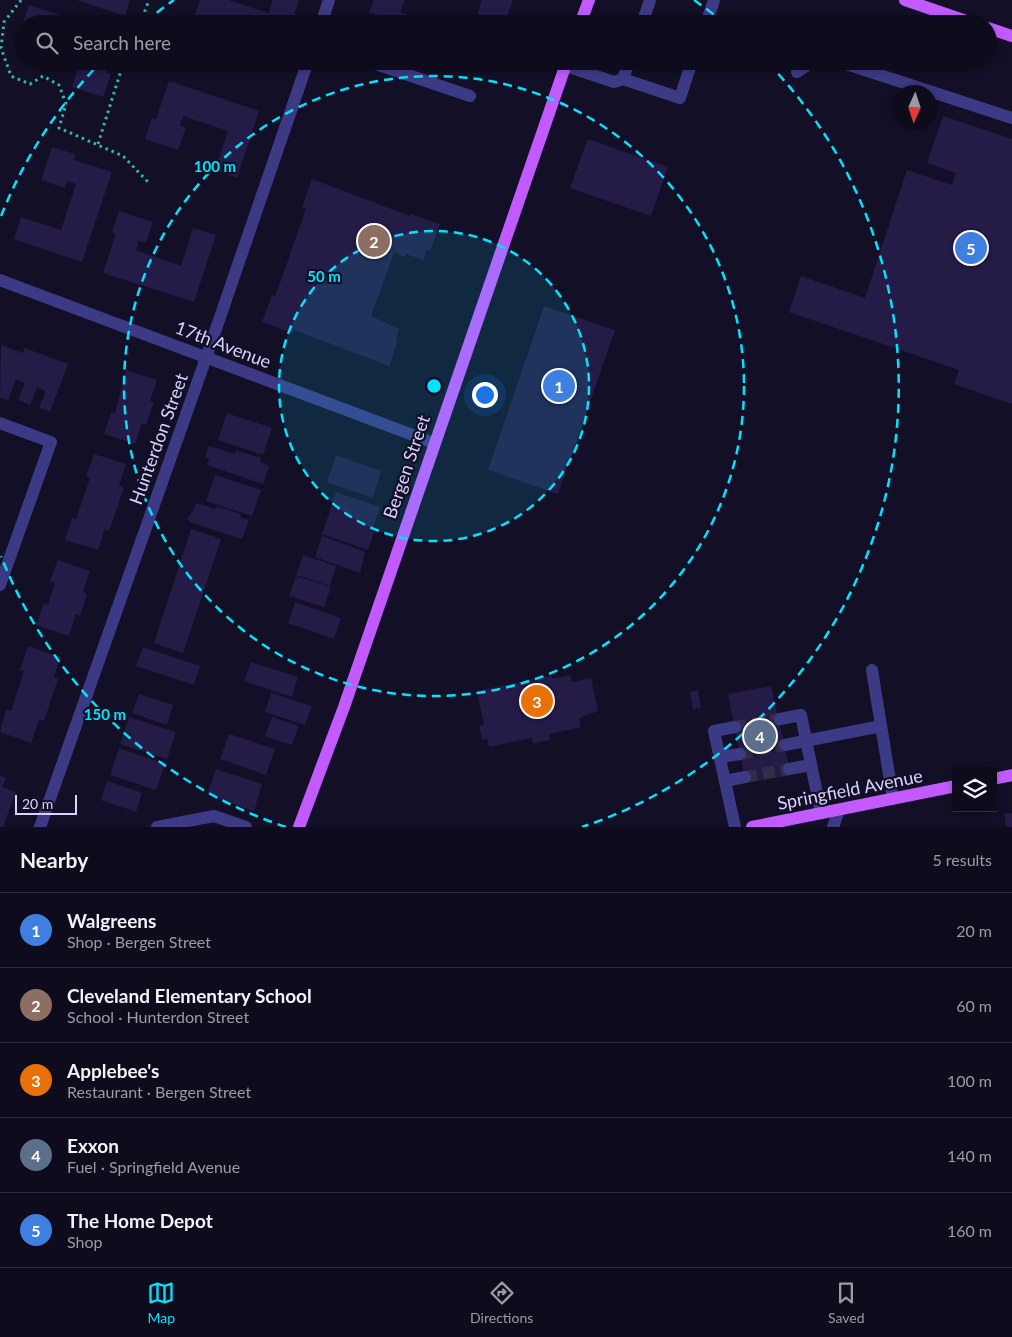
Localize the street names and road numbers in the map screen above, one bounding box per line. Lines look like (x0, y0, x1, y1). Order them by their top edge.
street label: 17th Avenue (172, 316, 274, 372)
street label: Hunterdon Street (124, 370, 192, 507)
street label: Bergen Street (378, 411, 434, 521)
street label: Springfield Avenue (775, 764, 924, 814)

